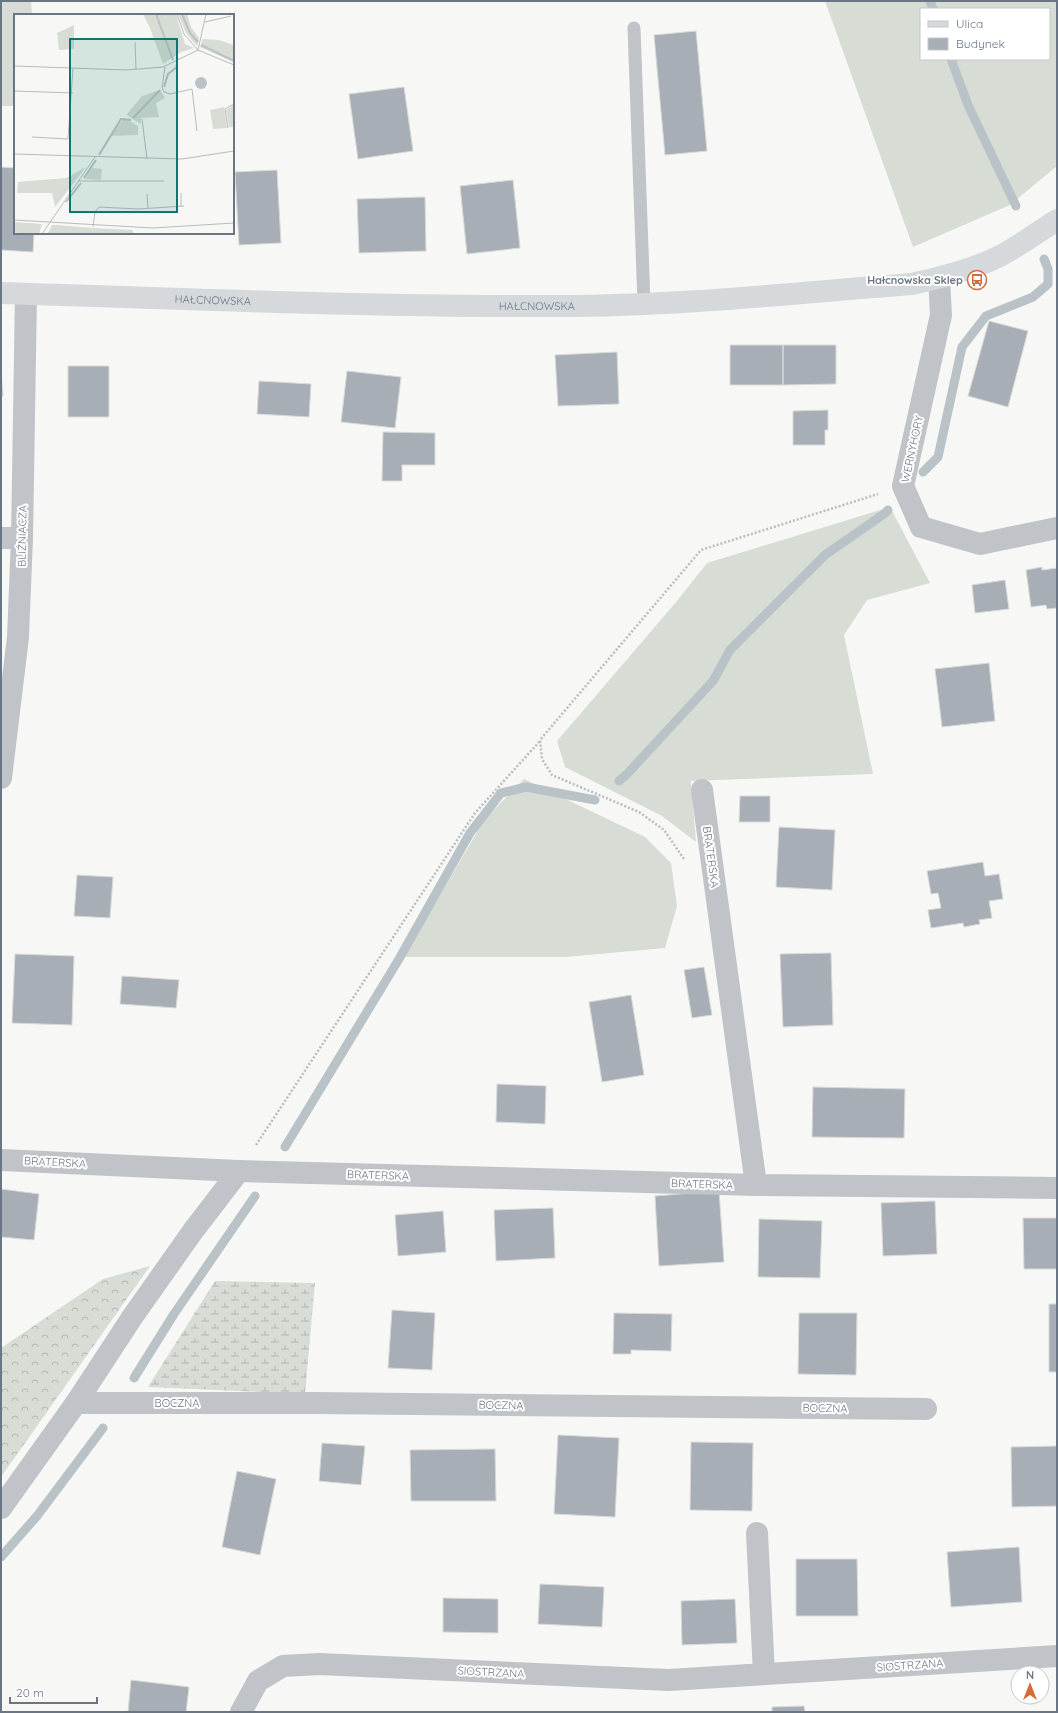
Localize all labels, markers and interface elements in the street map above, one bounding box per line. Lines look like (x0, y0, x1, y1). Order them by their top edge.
legend (920, 8, 1050, 60)
inset map (14, 14, 234, 234)
text: Ulica (956, 16, 983, 31)
text: Budynek (956, 36, 1005, 51)
bus stop icon: Hałcnowska Sklep (966, 269, 988, 291)
place label: Hałcnowska Sklep (867, 273, 963, 287)
street label: HAŁCNOWSKA (174, 292, 251, 308)
street label: HAŁCNOWSKA (499, 299, 575, 313)
street label: WERNYHORY (898, 414, 926, 484)
street label: BLIŹNIACZA (14, 505, 30, 567)
street label: BRATERSKA (700, 825, 722, 889)
street label: BRATERSKA (24, 1153, 86, 1171)
street label: BRATERSKA (347, 1167, 409, 1183)
street label: BRATERSKA (671, 1176, 733, 1192)
street label: BOCZNA (155, 1396, 199, 1410)
street label: BOCZNA (478, 1398, 524, 1412)
street label: BOCZNA (802, 1401, 848, 1415)
street label: SIOSTRZANA (876, 1656, 944, 1674)
street label: SIOSTRZANA (457, 1663, 525, 1681)
north arrow (1010, 1665, 1050, 1705)
text: N (1026, 1668, 1034, 1682)
scale bar (10, 1679, 97, 1705)
text: 20 m (16, 1685, 44, 1700)

